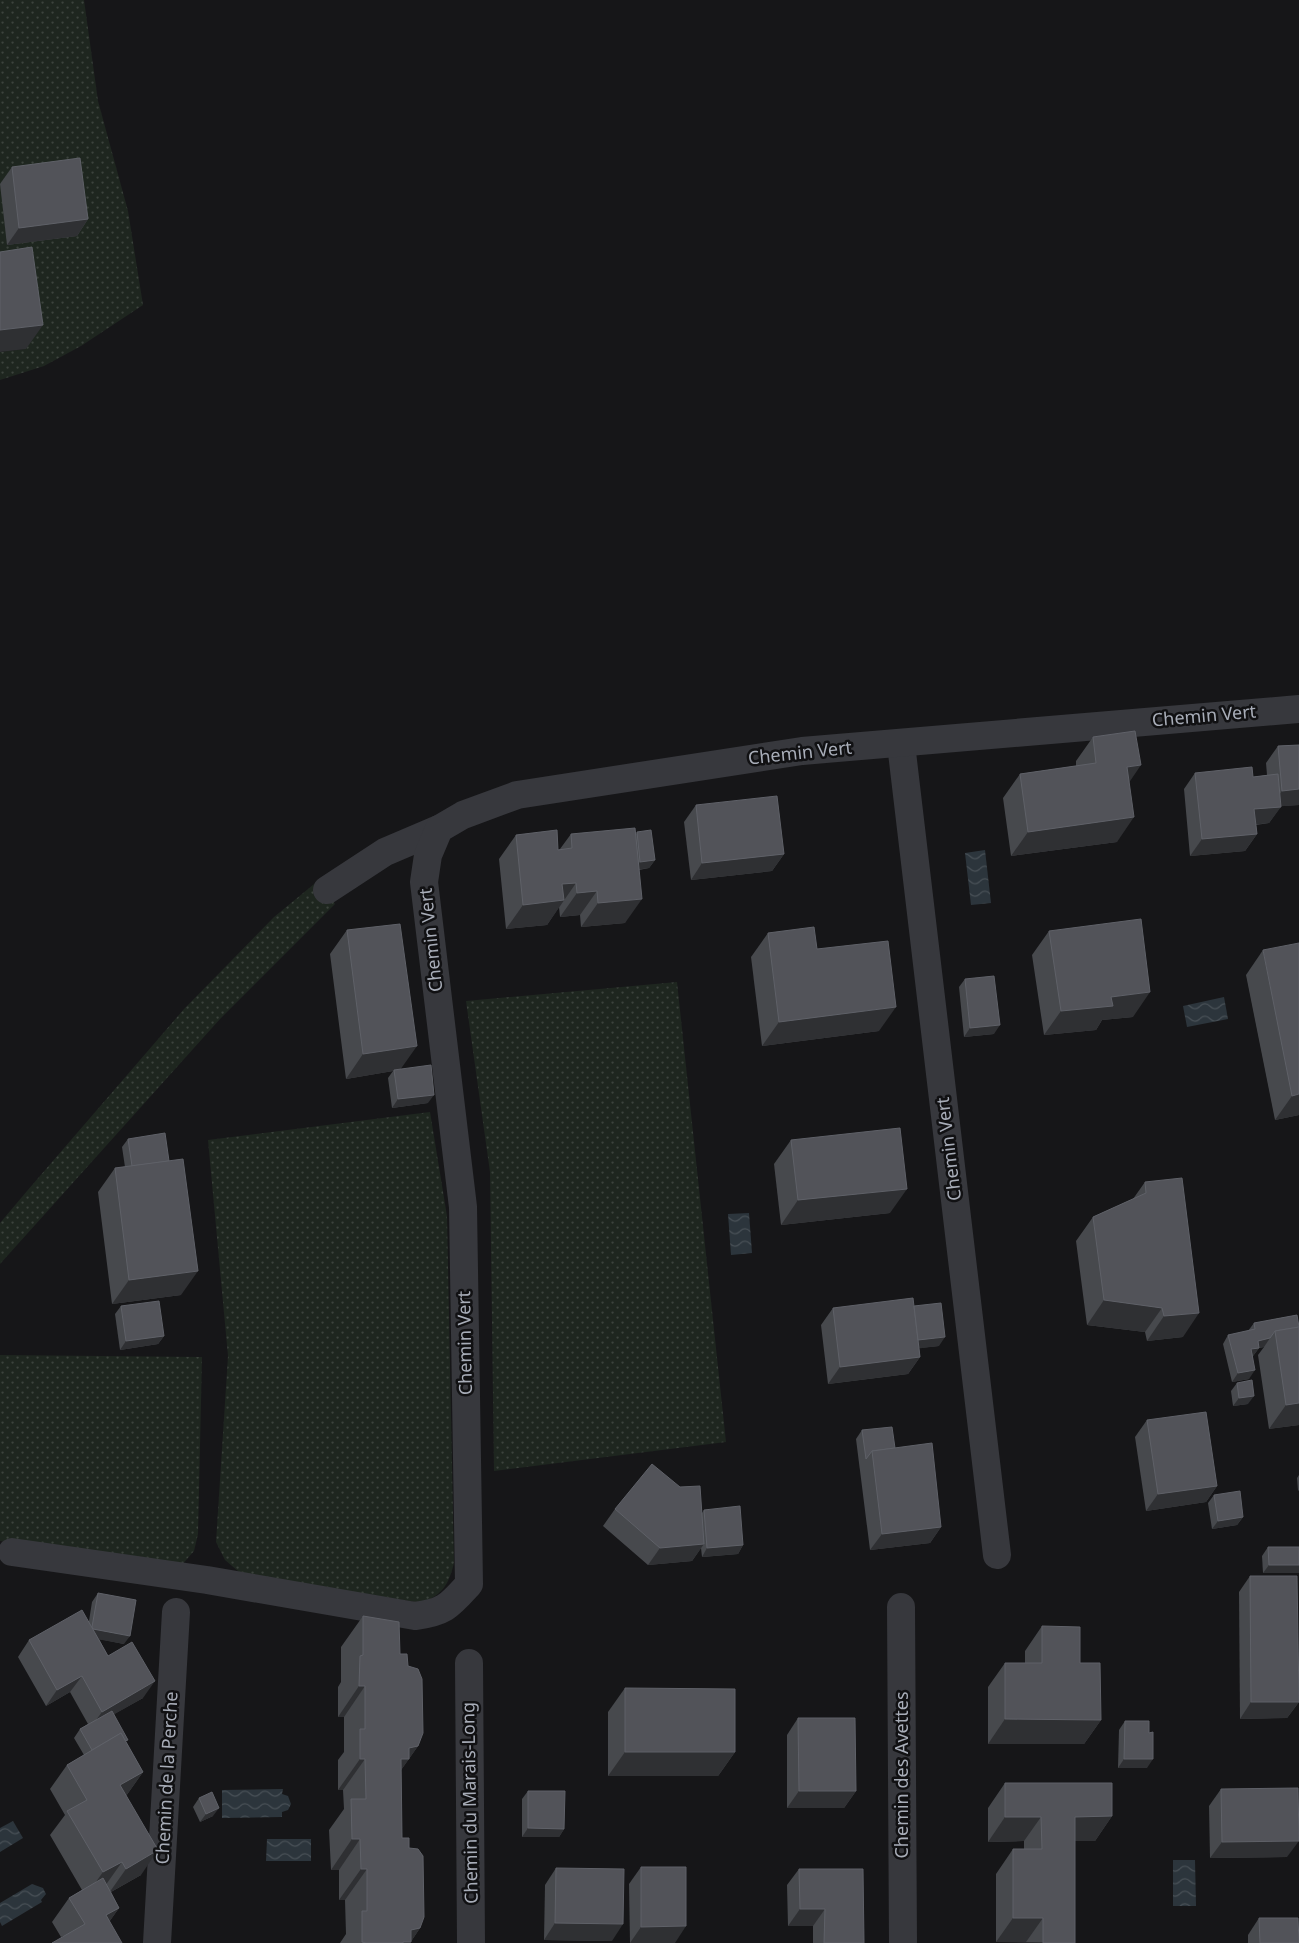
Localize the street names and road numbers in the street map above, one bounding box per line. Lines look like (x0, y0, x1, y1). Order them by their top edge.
street label: Chemin Vert (1151, 698, 1257, 732)
street label: Chemin Vert (747, 735, 854, 769)
street label: Chemin Vert (413, 886, 447, 993)
street label: Chemin Vert (930, 1095, 966, 1202)
street label: Chemin Vert (451, 1290, 477, 1395)
street label: Chemin de la Perche (149, 1691, 183, 1865)
street label: Chemin des Avettes (889, 1691, 913, 1859)
street label: Chemin du Marais-Long (455, 1702, 483, 1904)

